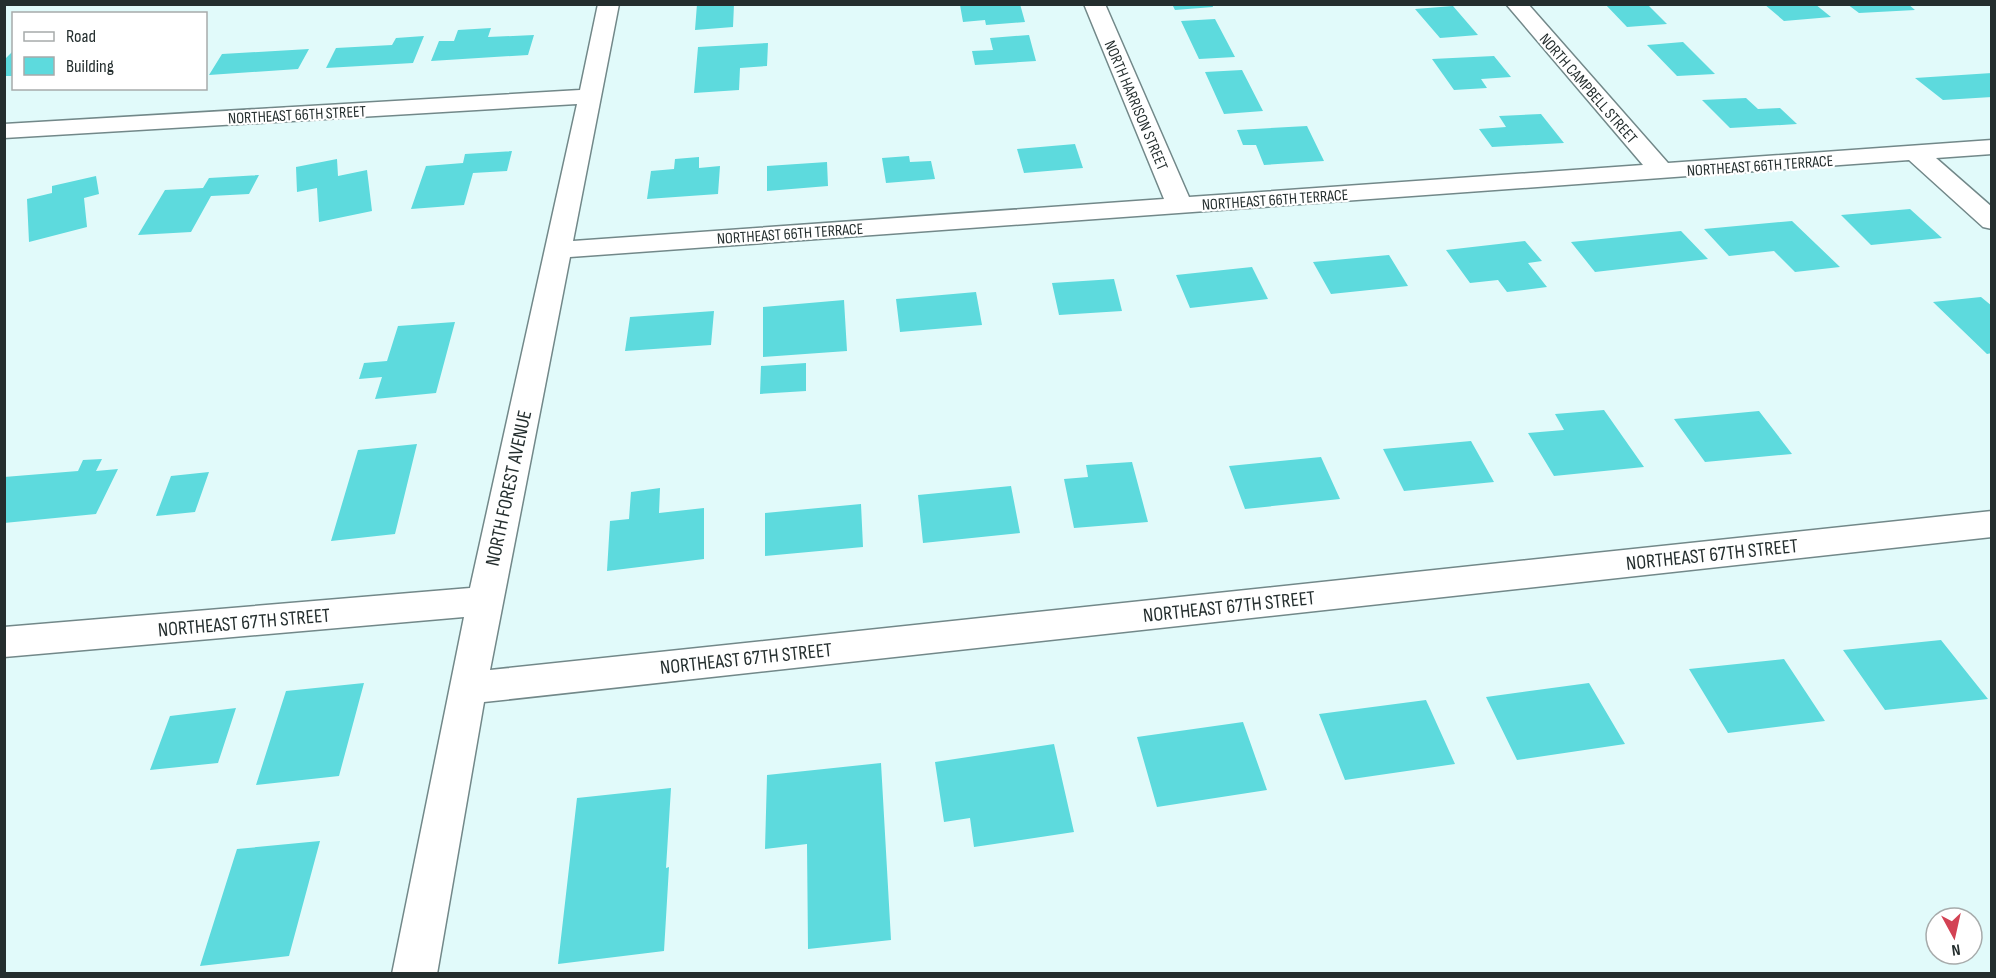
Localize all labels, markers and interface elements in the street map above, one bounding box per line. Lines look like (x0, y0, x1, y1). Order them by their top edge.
legend (12, 12, 207, 90)
text: Road (66, 26, 96, 47)
street label: NORTH CAMPBELL STREET (1535, 30, 1641, 148)
street label: NORTH HARRISON STREET (1100, 38, 1172, 174)
text: Building (66, 56, 114, 77)
street label: NORTHEAST 66TH STREET (228, 102, 367, 129)
street label: NORTHEAST 66TH TERRACE (1686, 152, 1834, 181)
street label: NORTHEAST 66TH TERRACE (1201, 186, 1349, 215)
street label: NORTHEAST 66TH TERRACE (716, 220, 864, 249)
street label: NORTH FOREST AVENUE (481, 408, 537, 568)
street label: NORTHEAST 67TH STREET (1625, 534, 1799, 576)
street label: NORTHEAST 67TH STREET (1142, 586, 1316, 628)
street label: NORTHEAST 67TH STREET (157, 604, 331, 642)
street label: NORTHEAST 67TH STREET (659, 638, 833, 680)
north arrow (1924, 906, 1984, 966)
text: N (1950, 939, 1961, 959)

